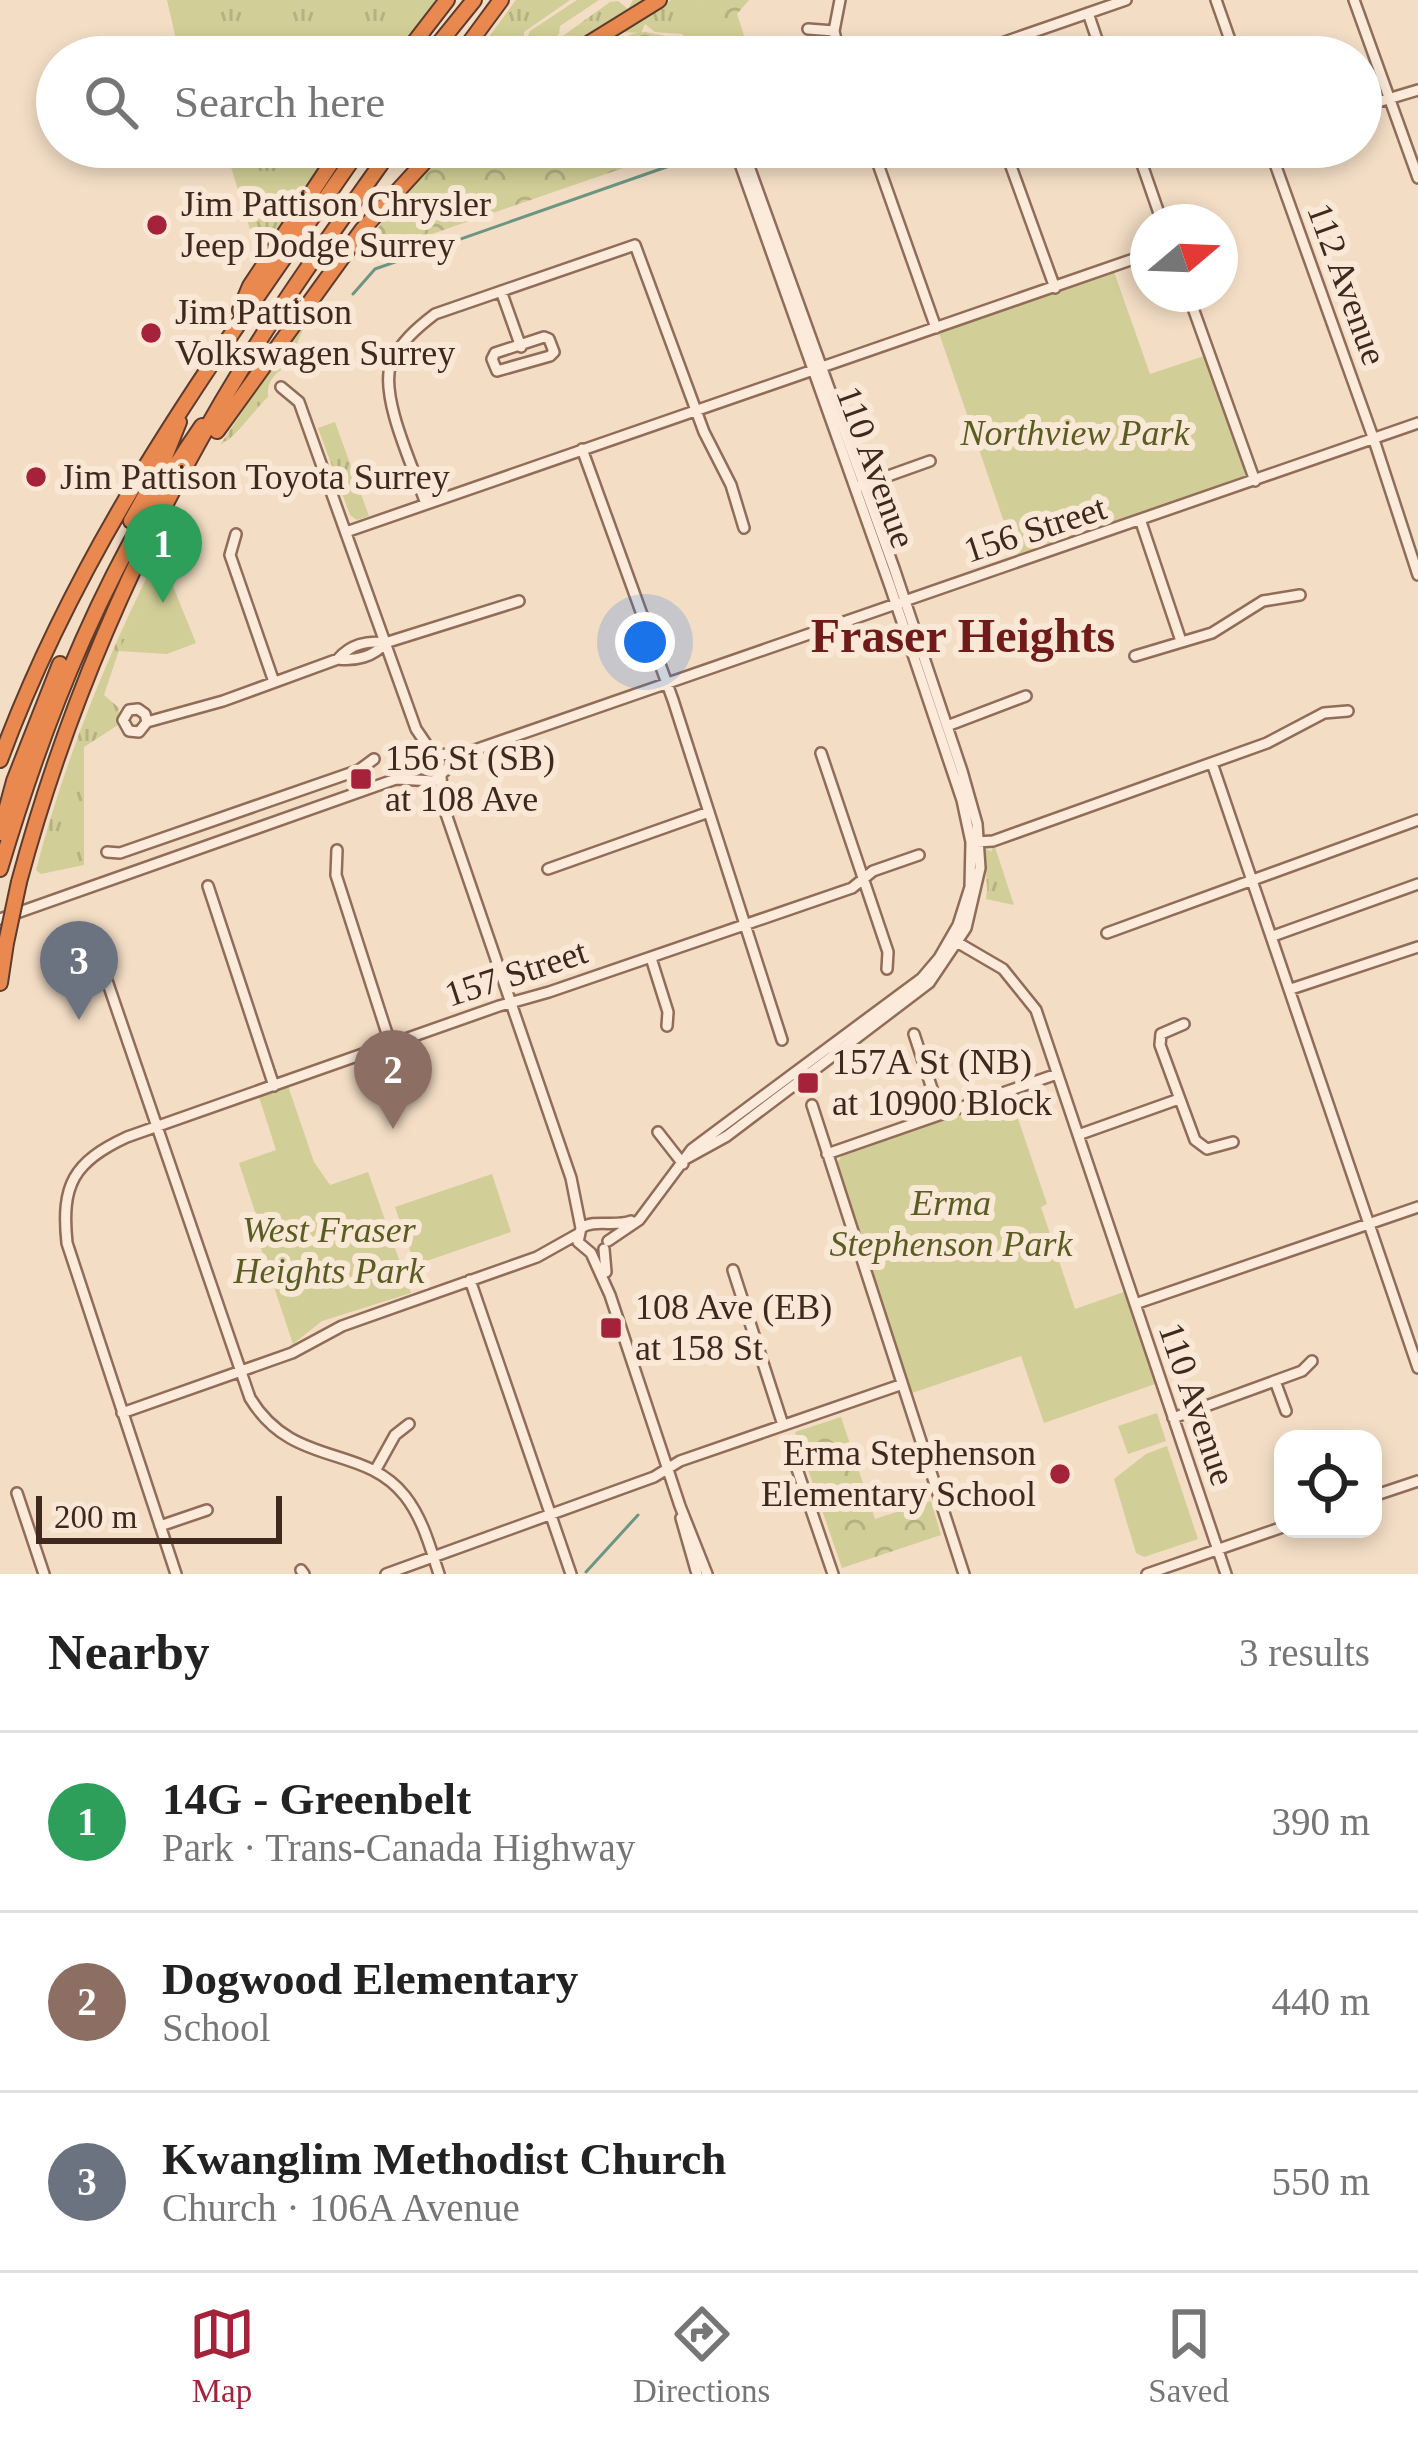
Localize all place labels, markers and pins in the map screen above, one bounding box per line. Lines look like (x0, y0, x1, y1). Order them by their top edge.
place label: Jim Pattison Chrysler Jeep Dodge Surrey (181, 184, 491, 265)
marker: Jim Pattison Chrysler Jeep Dodge Surrey (144, 212, 170, 238)
place label: Jim Pattison Volkswagen Surrey (175, 292, 455, 373)
marker: Jim Pattison Volkswagen Surrey (138, 320, 164, 346)
place label: Jim Pattison Toyota Surrey (60, 457, 450, 497)
marker: Jim Pattison Toyota Surrey (23, 464, 49, 490)
pin: 1 (124, 504, 202, 603)
place label: 156 St (SB) at 108 Ave (385, 738, 555, 819)
marker: 156 St (SB) at 108 Ave (348, 766, 374, 792)
pin: 3 (40, 921, 118, 1020)
pin: 2 (354, 1030, 432, 1129)
place label: 157A St (NB) at 10900 Block (832, 1042, 1052, 1123)
marker: 157A St (NB) at 10900 Block (795, 1070, 821, 1096)
place label: 108 Ave (EB) at 158 St (635, 1287, 832, 1368)
marker: 108 Ave (EB) at 158 St (598, 1315, 624, 1341)
place label: Erma Stephenson Elementary School (761, 1433, 1036, 1514)
marker: Erma Stephenson Elementary School (1047, 1461, 1073, 1487)

